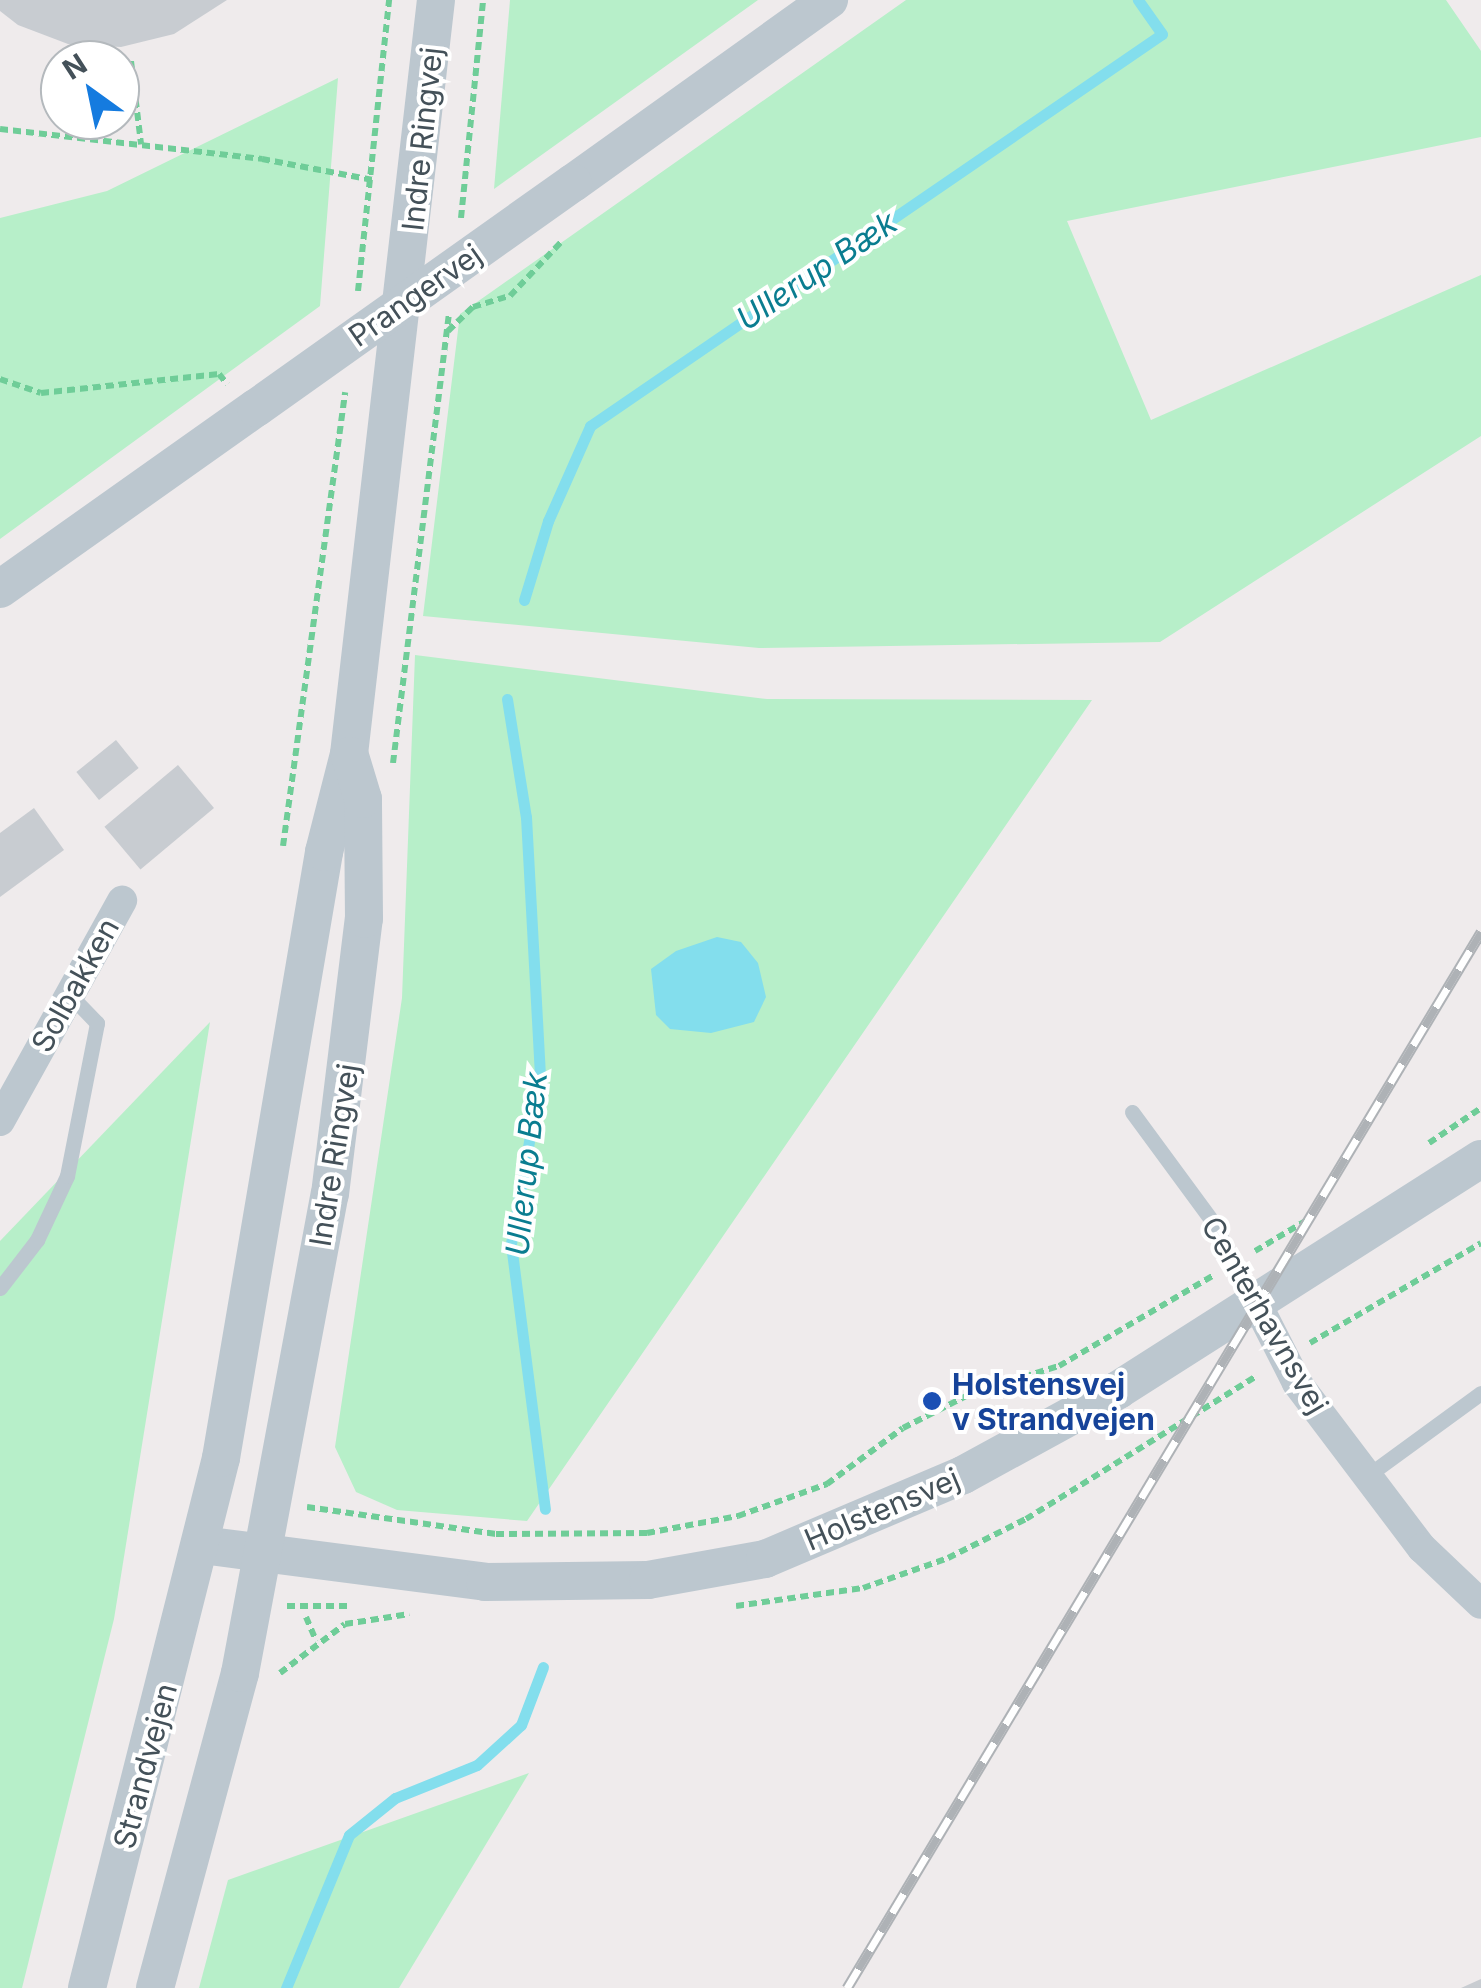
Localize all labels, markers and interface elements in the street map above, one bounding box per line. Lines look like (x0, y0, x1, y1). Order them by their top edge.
north arrow (40, 40, 140, 140)
street label: Indre Ringvej (394, 45, 450, 233)
text: N (57, 46, 93, 87)
water label: Ullerup Bæk (730, 203, 904, 339)
street label: Prangervej (342, 236, 488, 354)
street label: Solbakken (24, 912, 126, 1058)
street label: Indre Ringvej (302, 1061, 366, 1249)
water label: Ullerup Bæk (498, 1070, 556, 1258)
street label: Centerhavnsvej (1194, 1210, 1336, 1420)
place label: Holstensvej v Strandvejen (952, 1366, 1155, 1436)
marker: Holstensvej v Strandvejen (921, 1390, 943, 1412)
street label: Holstensvej (799, 1460, 965, 1558)
street label: Strandvejen (106, 1679, 184, 1853)

